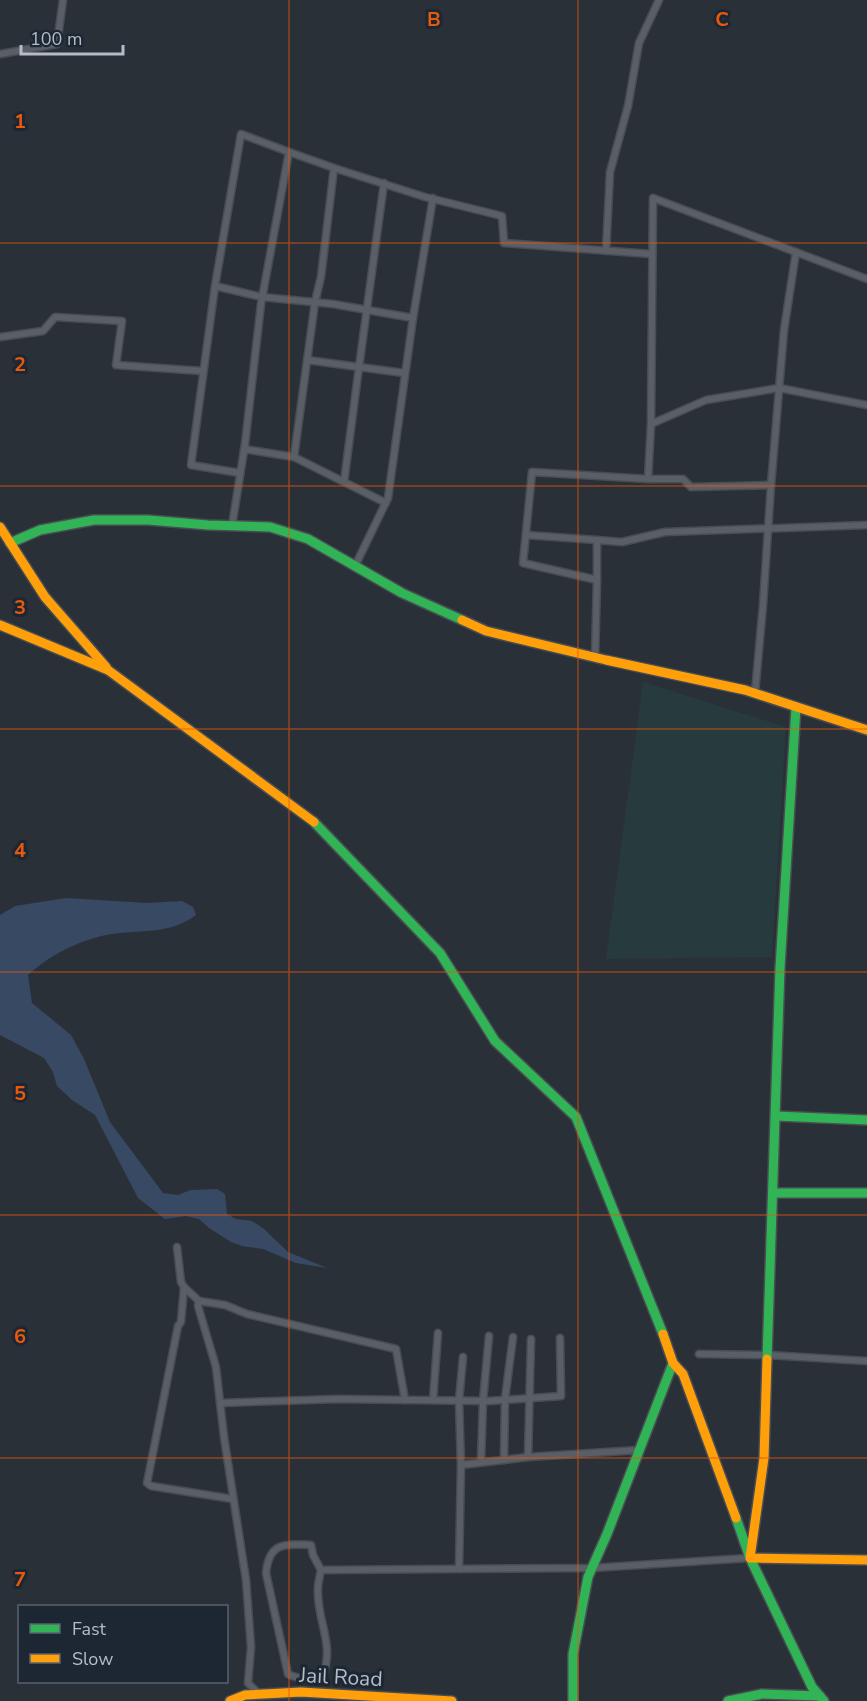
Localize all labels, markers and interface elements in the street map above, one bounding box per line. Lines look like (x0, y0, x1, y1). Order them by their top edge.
text: B (427, 6, 441, 33)
text: C (715, 6, 729, 33)
scale bar (21, 18, 123, 56)
text: 100 m (30, 27, 82, 51)
text: 1 (14, 108, 26, 135)
text: 2 (14, 351, 26, 378)
text: 3 (14, 594, 26, 621)
text: 4 (14, 837, 26, 864)
text: 5 (14, 1080, 26, 1107)
text: 6 (14, 1323, 26, 1350)
text: 7 (14, 1566, 26, 1593)
legend (18, 1605, 228, 1683)
text: Fast (72, 1617, 107, 1641)
text: Slow (72, 1647, 113, 1671)
street label: Jail Road (298, 1661, 383, 1693)

